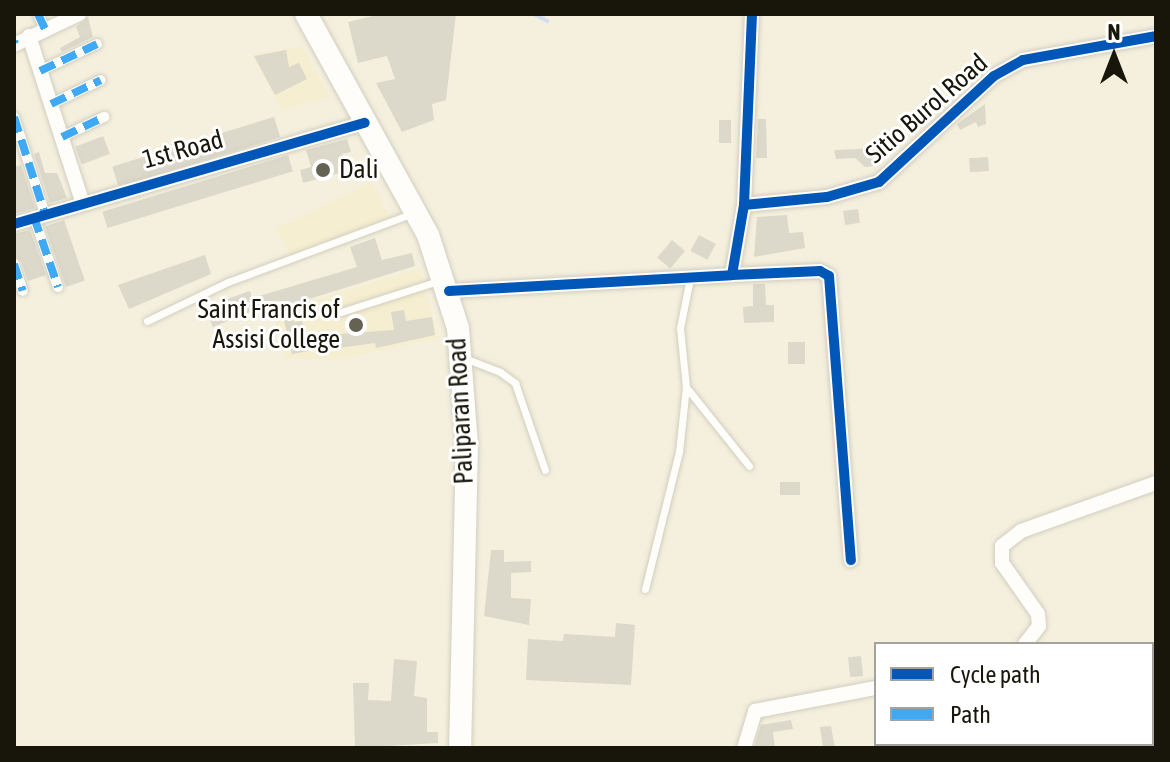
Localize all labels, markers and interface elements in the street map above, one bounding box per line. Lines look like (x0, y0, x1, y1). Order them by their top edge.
north arrow (1074, 16, 1154, 96)
text: N (1108, 19, 1120, 45)
street label: Sitio Burol Road (860, 48, 994, 170)
street label: 1st Road (139, 124, 227, 176)
place label: Dali (339, 154, 379, 186)
marker: Dali (314, 161, 332, 179)
place label: Saint Francis of Assisi College (198, 294, 340, 356)
marker: Saint Francis of Assisi College (347, 316, 365, 334)
street label: Paliparan Road (442, 337, 480, 485)
legend (874, 642, 1154, 746)
text: Cycle path (950, 661, 1041, 688)
text: Path (950, 701, 991, 728)

